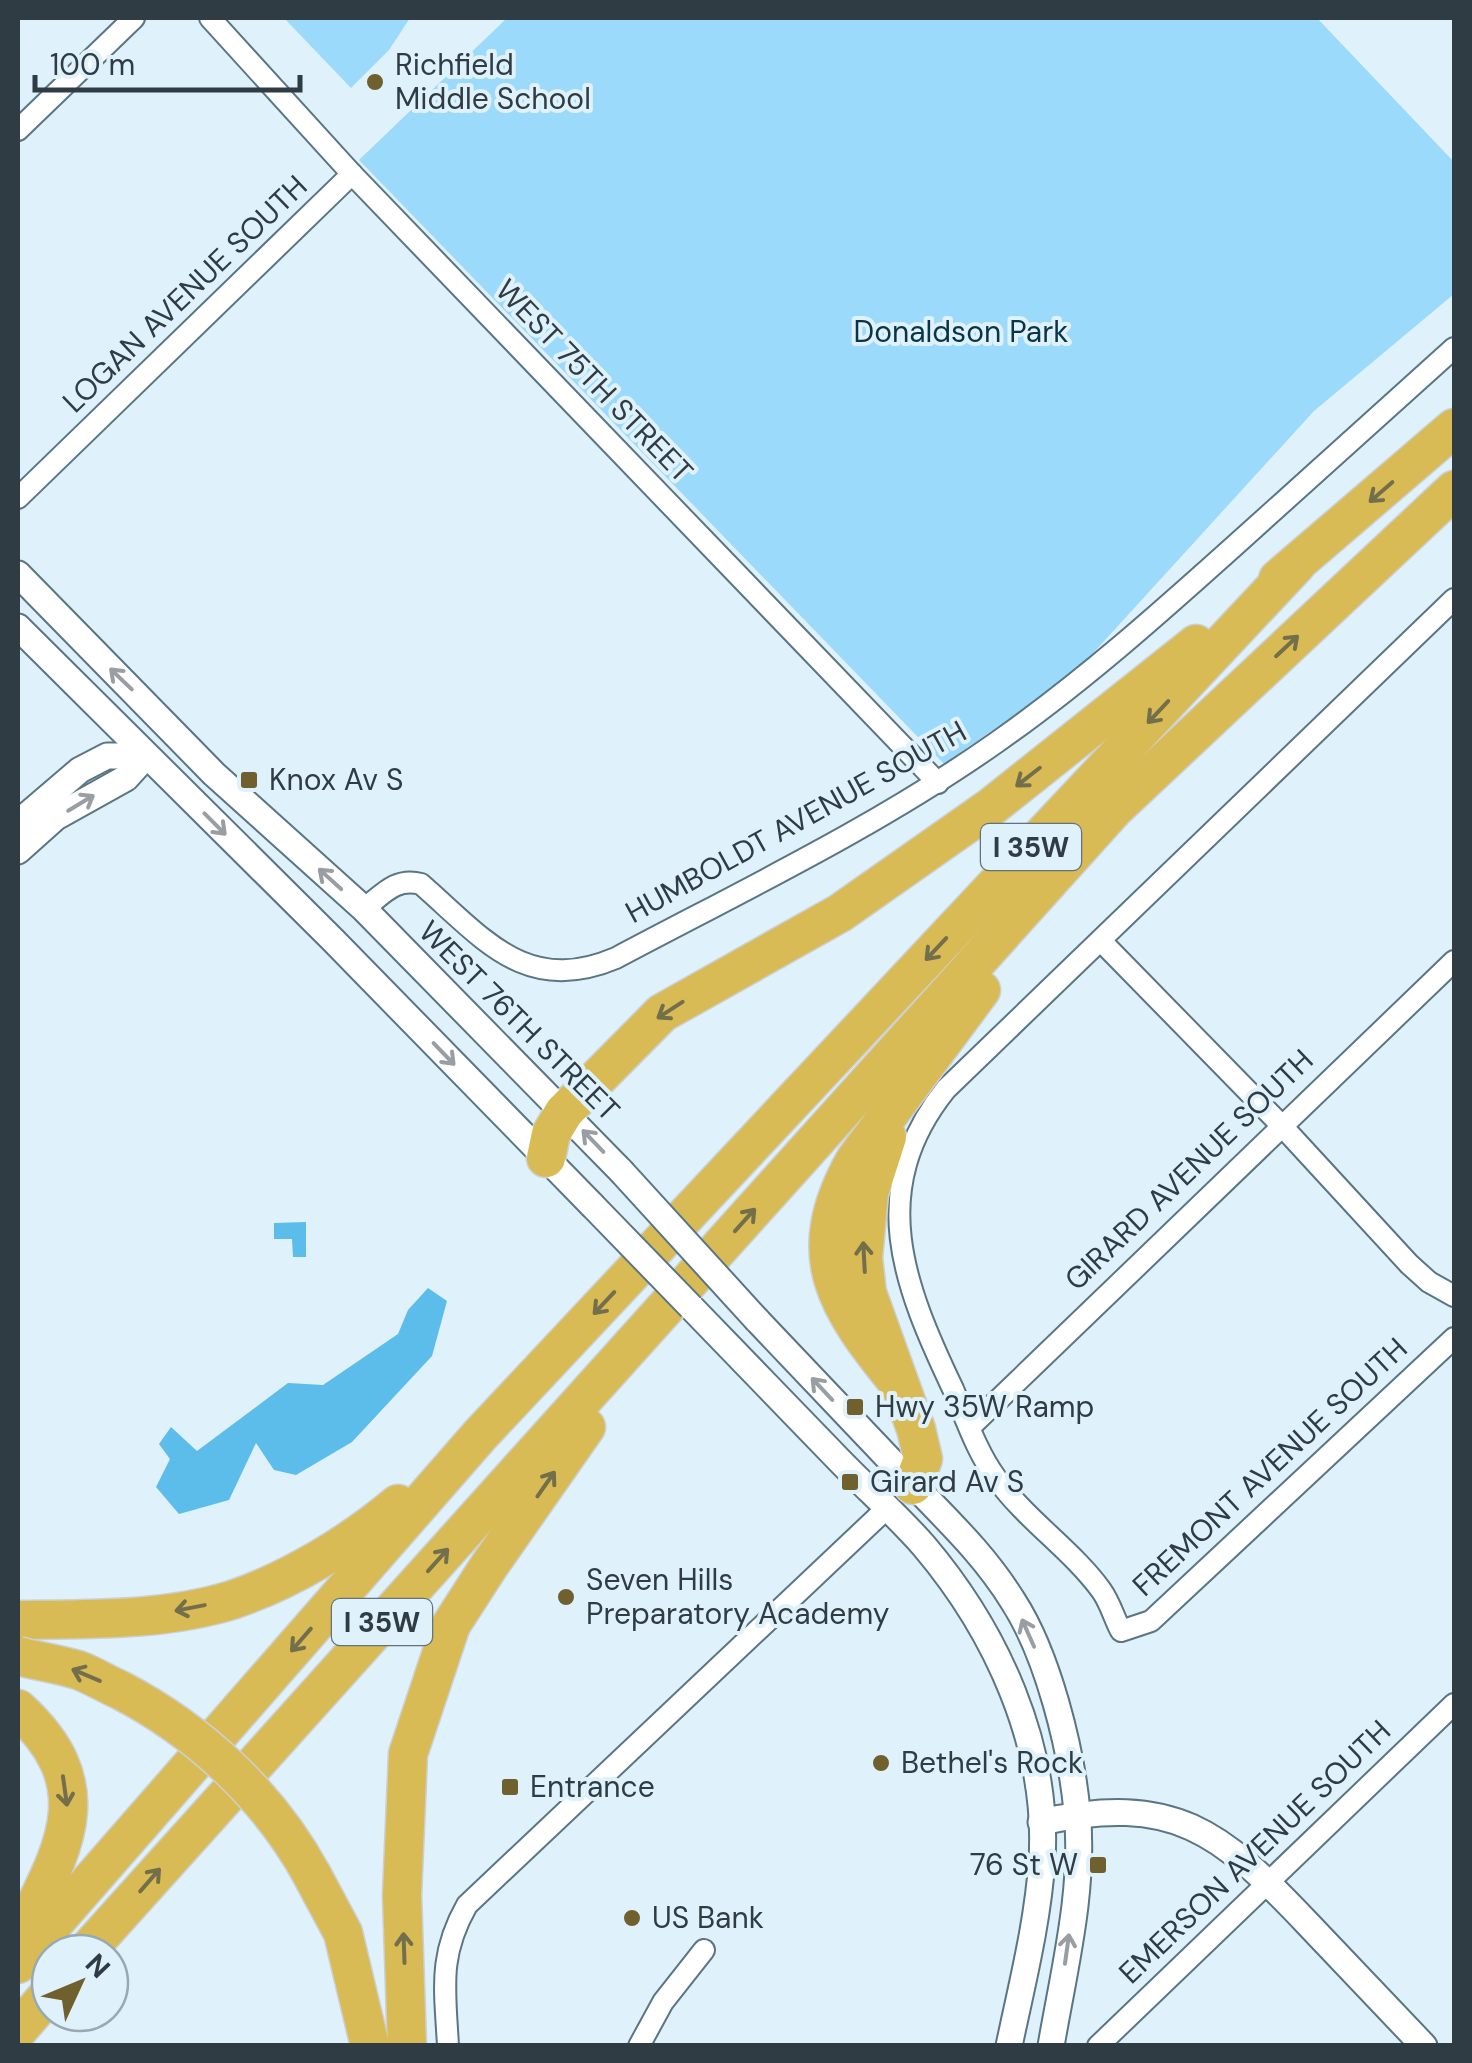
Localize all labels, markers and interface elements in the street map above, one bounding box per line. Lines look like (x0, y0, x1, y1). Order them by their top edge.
scale bar (35, 30, 300, 92)
text: 100 m (50, 45, 135, 84)
place label: Richfield Middle School (395, 45, 591, 118)
marker: Richfield Middle School (364, 71, 386, 93)
street label: LOGAN AVENUE SOUTH (54, 167, 315, 421)
street label: WEST 75TH STREET (487, 271, 702, 491)
park label: Donaldson Park (854, 312, 1068, 351)
one-way arrow (1369, 480, 1394, 503)
one-way arrow (1274, 635, 1299, 658)
one-way arrow (110, 668, 134, 692)
one-way arrow (1146, 700, 1170, 724)
street label: HUMBOLDT AVENUE SOUTH (619, 712, 973, 932)
place label: Knox Av S (269, 760, 403, 799)
one-way arrow (1015, 766, 1042, 787)
marker: Knox Av S (238, 769, 260, 791)
one-way arrow (66, 792, 96, 812)
one-way arrow (203, 812, 227, 836)
road number: I 35W (981, 824, 1081, 870)
one-way arrow (318, 868, 343, 891)
street label: WEST 76TH STREET (411, 912, 628, 1129)
one-way arrow (924, 937, 948, 961)
one-way arrow (656, 999, 684, 1020)
street label: GIRARD AVENUE SOUTH (1056, 1041, 1321, 1299)
one-way arrow (432, 1042, 456, 1066)
one-way arrow (581, 1130, 605, 1154)
one-way arrow (733, 1208, 756, 1233)
one-way arrow (854, 1242, 873, 1274)
one-way arrow (593, 1290, 616, 1315)
street label: FREMONT AVENUE SOUTH (1124, 1329, 1415, 1604)
one-way arrow (810, 1377, 834, 1401)
place label: Hwy 35W Ramp (875, 1387, 1094, 1426)
marker: Hwy 35W Ramp (844, 1396, 866, 1418)
place label: Girard Av S (870, 1462, 1024, 1501)
one-way arrow (535, 1471, 556, 1498)
marker: Girard Av S (839, 1471, 861, 1493)
one-way arrow (426, 1548, 449, 1573)
place label: Seven Hills Preparatory Academy (586, 1560, 890, 1633)
marker: Seven Hills Preparatory Academy (555, 1586, 577, 1608)
road number: I 35W (332, 1599, 432, 1645)
one-way arrow (175, 1600, 207, 1619)
one-way arrow (1018, 1618, 1036, 1649)
one-way arrow (290, 1627, 312, 1653)
one-way arrow (71, 1665, 102, 1683)
street label: EMERSON AVENUE SOUTH (1110, 1711, 1399, 1992)
place label: Bethel's Rock (901, 1743, 1083, 1782)
marker: Bethel's Rock (870, 1752, 892, 1774)
place label: Entrance (530, 1767, 655, 1806)
one-way arrow (57, 1774, 75, 1807)
marker: Entrance (499, 1776, 521, 1798)
place label: 76 St W (970, 1845, 1078, 1884)
marker: 76 St W (1087, 1854, 1109, 1876)
one-way arrow (138, 1868, 161, 1893)
place label: US Bank (652, 1898, 764, 1937)
marker: US Bank (621, 1907, 643, 1929)
north arrow (30, 1933, 130, 2033)
one-way arrow (394, 1933, 413, 1965)
one-way arrow (1059, 1934, 1077, 1966)
text: N (77, 1946, 118, 1986)

